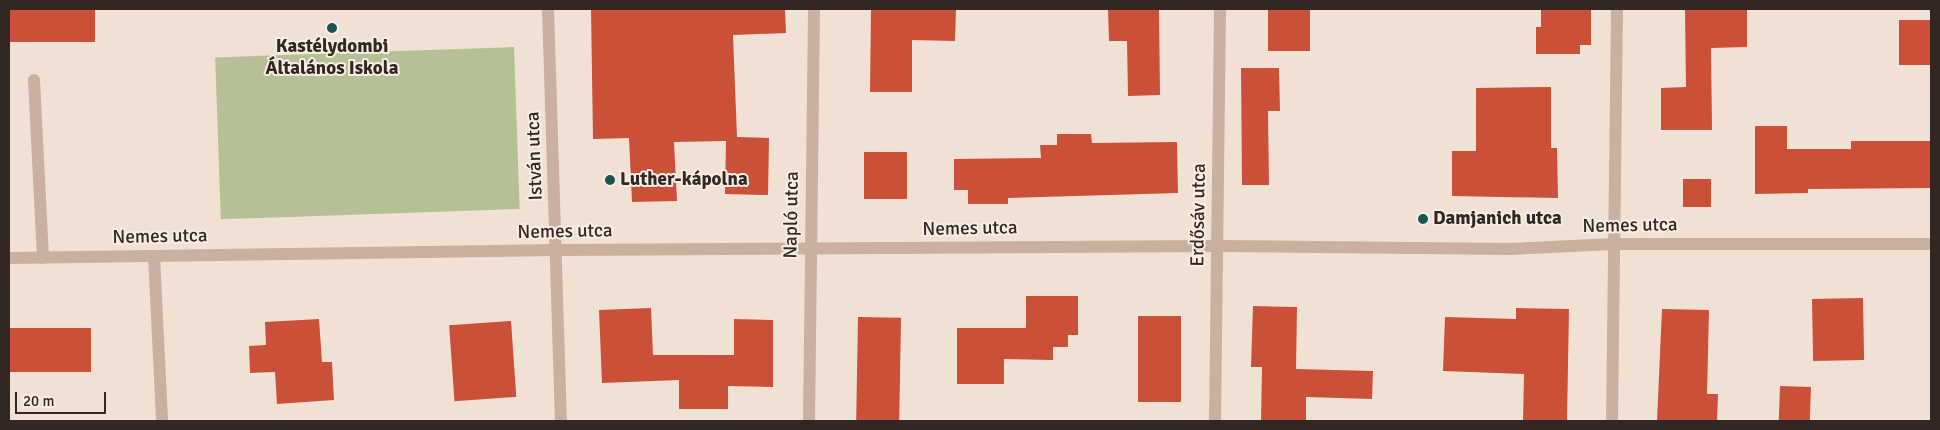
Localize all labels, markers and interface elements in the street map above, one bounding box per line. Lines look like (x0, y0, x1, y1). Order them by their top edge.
marker: Kastélydombi Általános Iskola (326, 22, 338, 34)
place label: Kastélydombi Általános Iskola (266, 36, 398, 80)
street label: István utca (522, 111, 548, 201)
street label: Erdősáv utca (1187, 163, 1211, 267)
place label: Luther-kápolna (620, 169, 748, 191)
street label: Napló utca (780, 171, 804, 259)
marker: Luther-kápolna (604, 174, 616, 186)
place label: Damjanich utca (1433, 208, 1562, 230)
marker: Damjanich utca (1417, 213, 1429, 225)
street label: Nemes utca (1582, 214, 1678, 238)
street label: Nemes utca (922, 217, 1018, 241)
street label: Nemes utca (517, 220, 613, 244)
street label: Nemes utca (112, 225, 208, 249)
scale bar (18, 382, 109, 414)
text: 20 m (23, 392, 54, 410)

